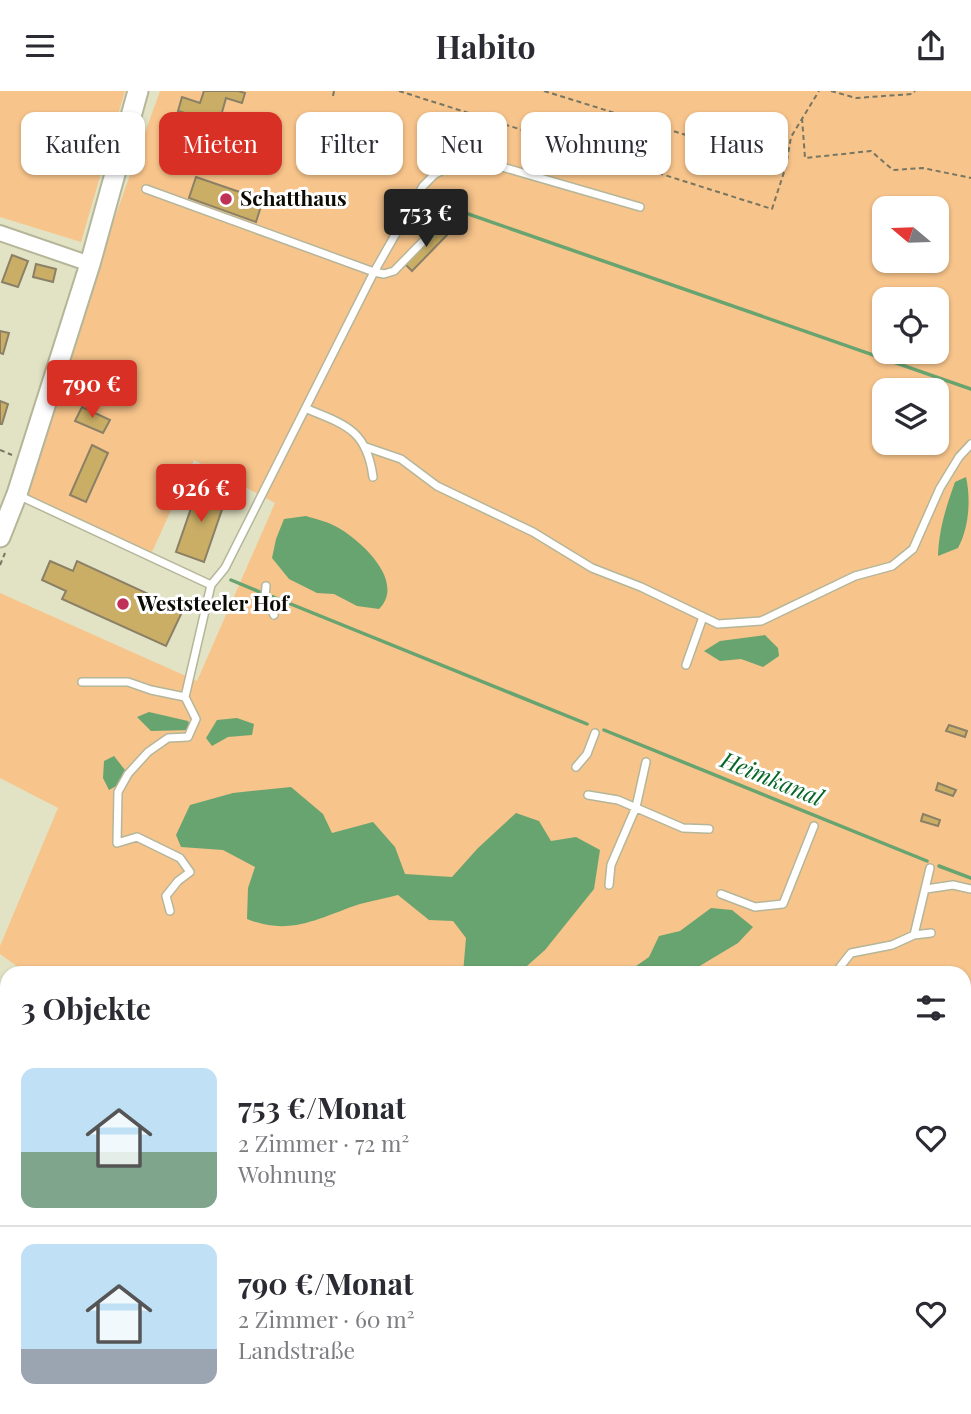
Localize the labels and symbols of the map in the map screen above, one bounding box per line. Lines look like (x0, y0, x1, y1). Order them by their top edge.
place label: Schatthaus (240, 183, 347, 211)
pin: 753 € (377, 190, 475, 249)
marker: Schatthaus (218, 191, 234, 207)
north arrow (872, 196, 948, 273)
pin: 790 € (43, 361, 141, 420)
pin: 926 € (152, 465, 250, 524)
place label: Weststeeler Hof (136, 588, 291, 616)
marker: Weststeeler Hof (115, 596, 131, 612)
water label: Heimkanal (716, 743, 830, 813)

